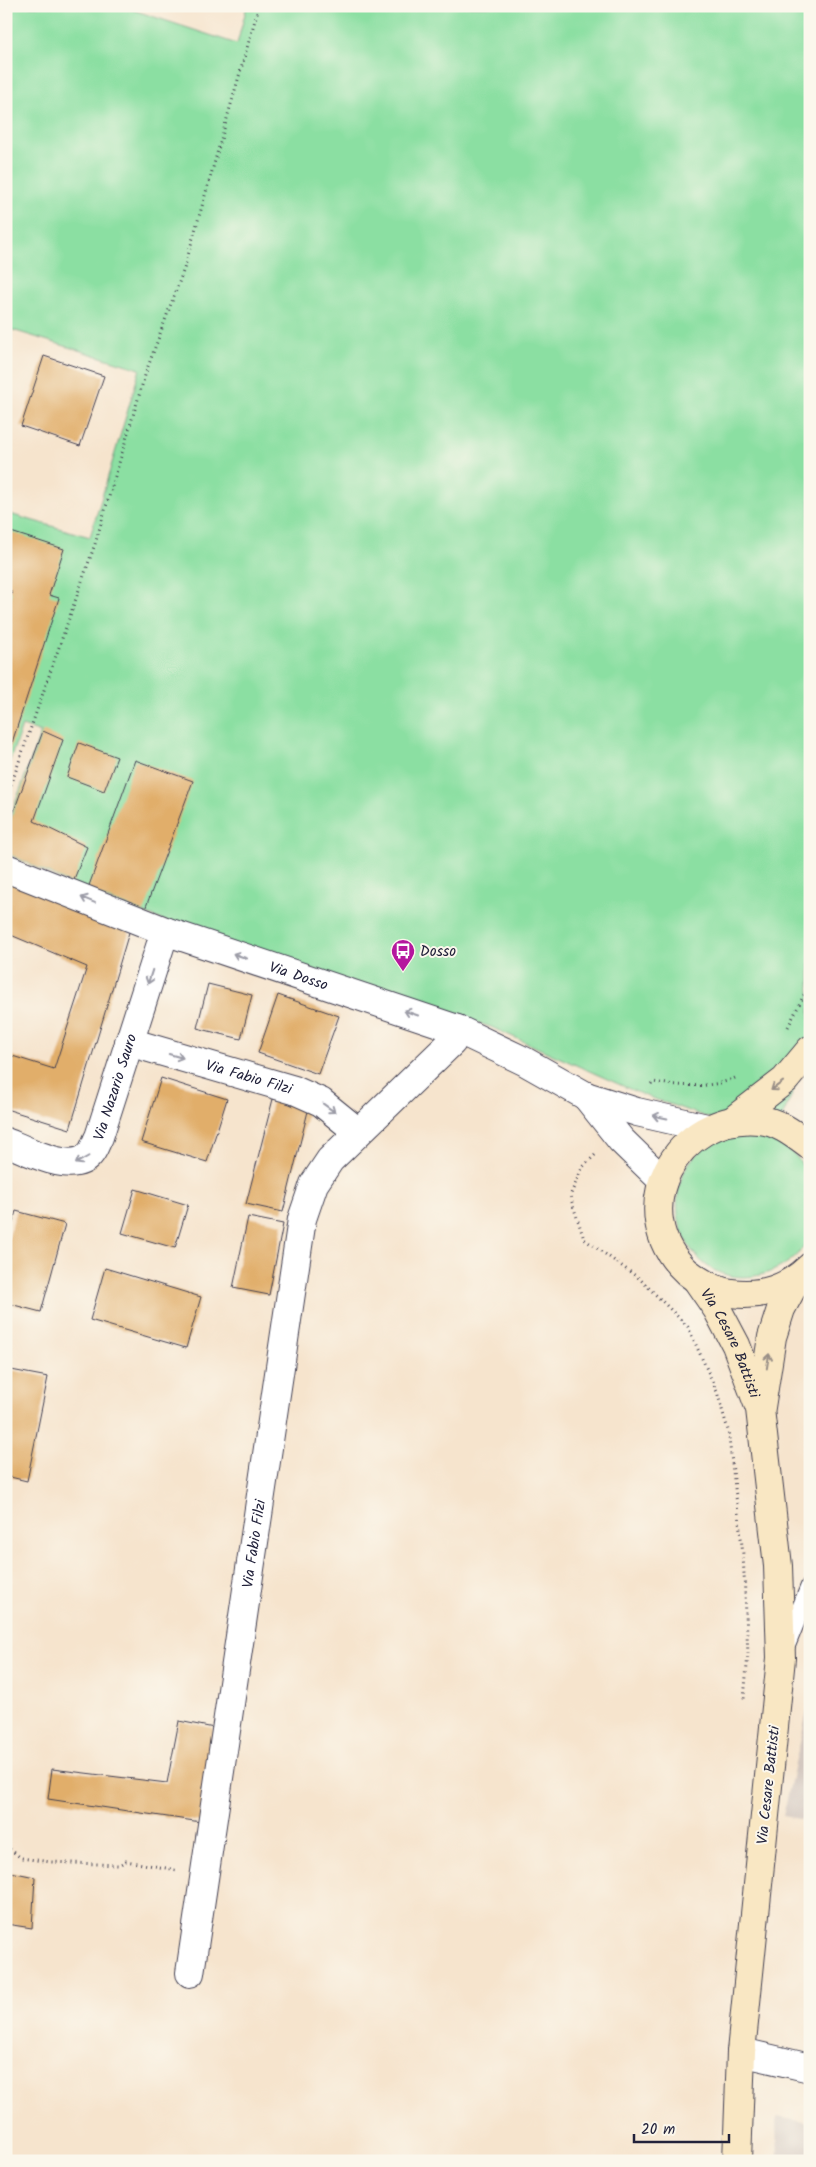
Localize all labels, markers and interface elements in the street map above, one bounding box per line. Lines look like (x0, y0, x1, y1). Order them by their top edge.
one-way arrow (81, 895, 96, 904)
bus stop icon: Dosso (390, 938, 416, 972)
place label: Dosso (420, 940, 456, 964)
one-way arrow (233, 951, 249, 960)
street label: Via Dosso (266, 956, 331, 998)
one-way arrow (145, 969, 155, 985)
one-way arrow (404, 1008, 419, 1017)
street label: Via Nazario Sauro (88, 1031, 144, 1144)
one-way arrow (167, 1051, 183, 1061)
street label: Via Fabio Filzi (203, 1054, 296, 1102)
one-way arrow (770, 1081, 784, 1091)
one-way arrow (322, 1103, 336, 1113)
one-way arrow (652, 1112, 668, 1121)
one-way arrow (75, 1155, 89, 1165)
street label: Via Cesare Battisti (693, 1284, 766, 1403)
one-way arrow (764, 1353, 774, 1369)
street label: Via Fabio Filzi (236, 1497, 273, 1590)
street label: Via Cesare Battisti (751, 1723, 787, 1846)
scale bar (634, 2112, 728, 2144)
text: 20 m (641, 2118, 675, 2142)

